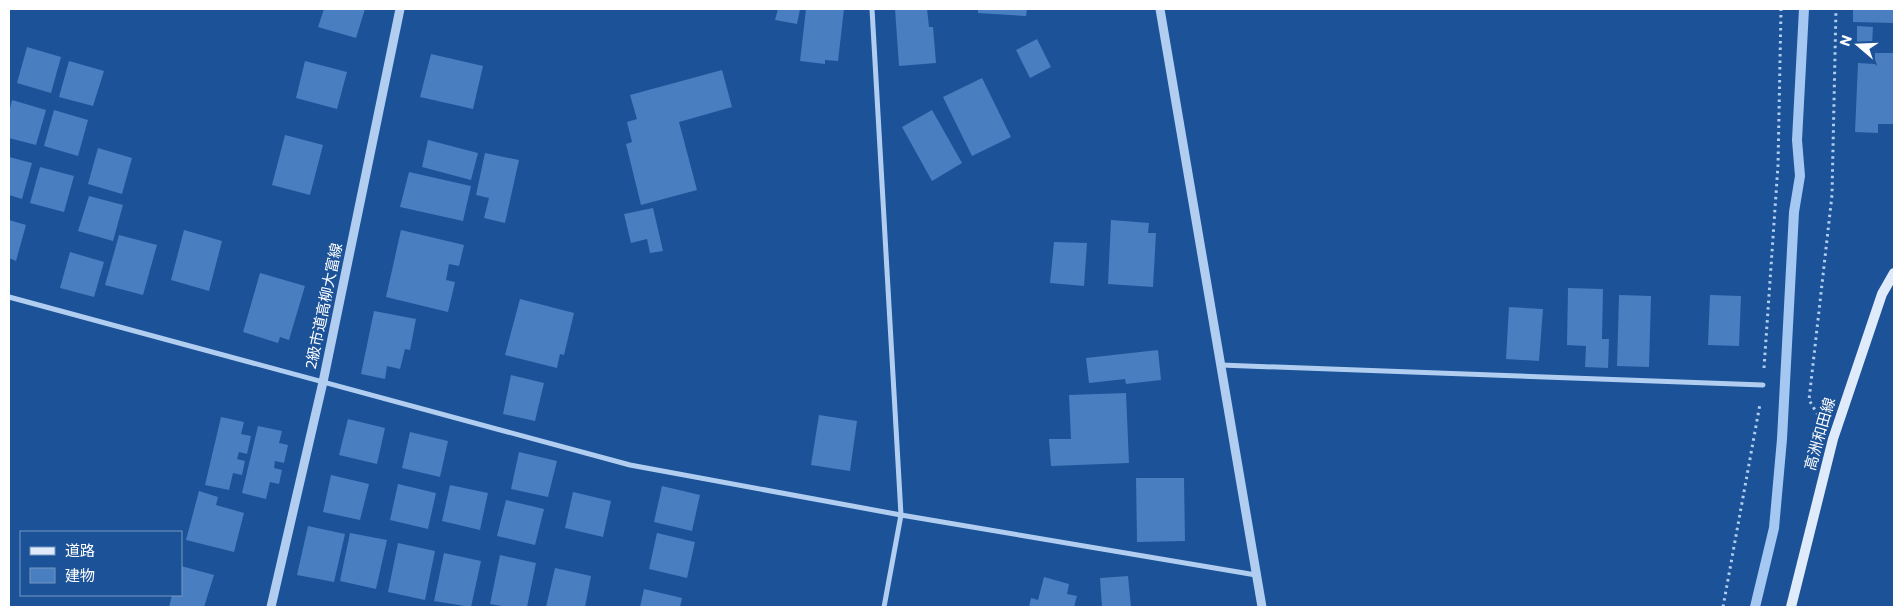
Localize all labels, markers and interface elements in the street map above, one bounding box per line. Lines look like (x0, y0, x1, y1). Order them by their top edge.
north arrow (1833, 20, 1883, 70)
text: N (1835, 33, 1855, 48)
street label: 2級市道高柳大富線 (301, 241, 345, 370)
street label: 高洲和田線 (1800, 395, 1838, 472)
legend (20, 531, 182, 596)
text: 道路 (65, 541, 95, 559)
text: 建物 (65, 566, 95, 584)

